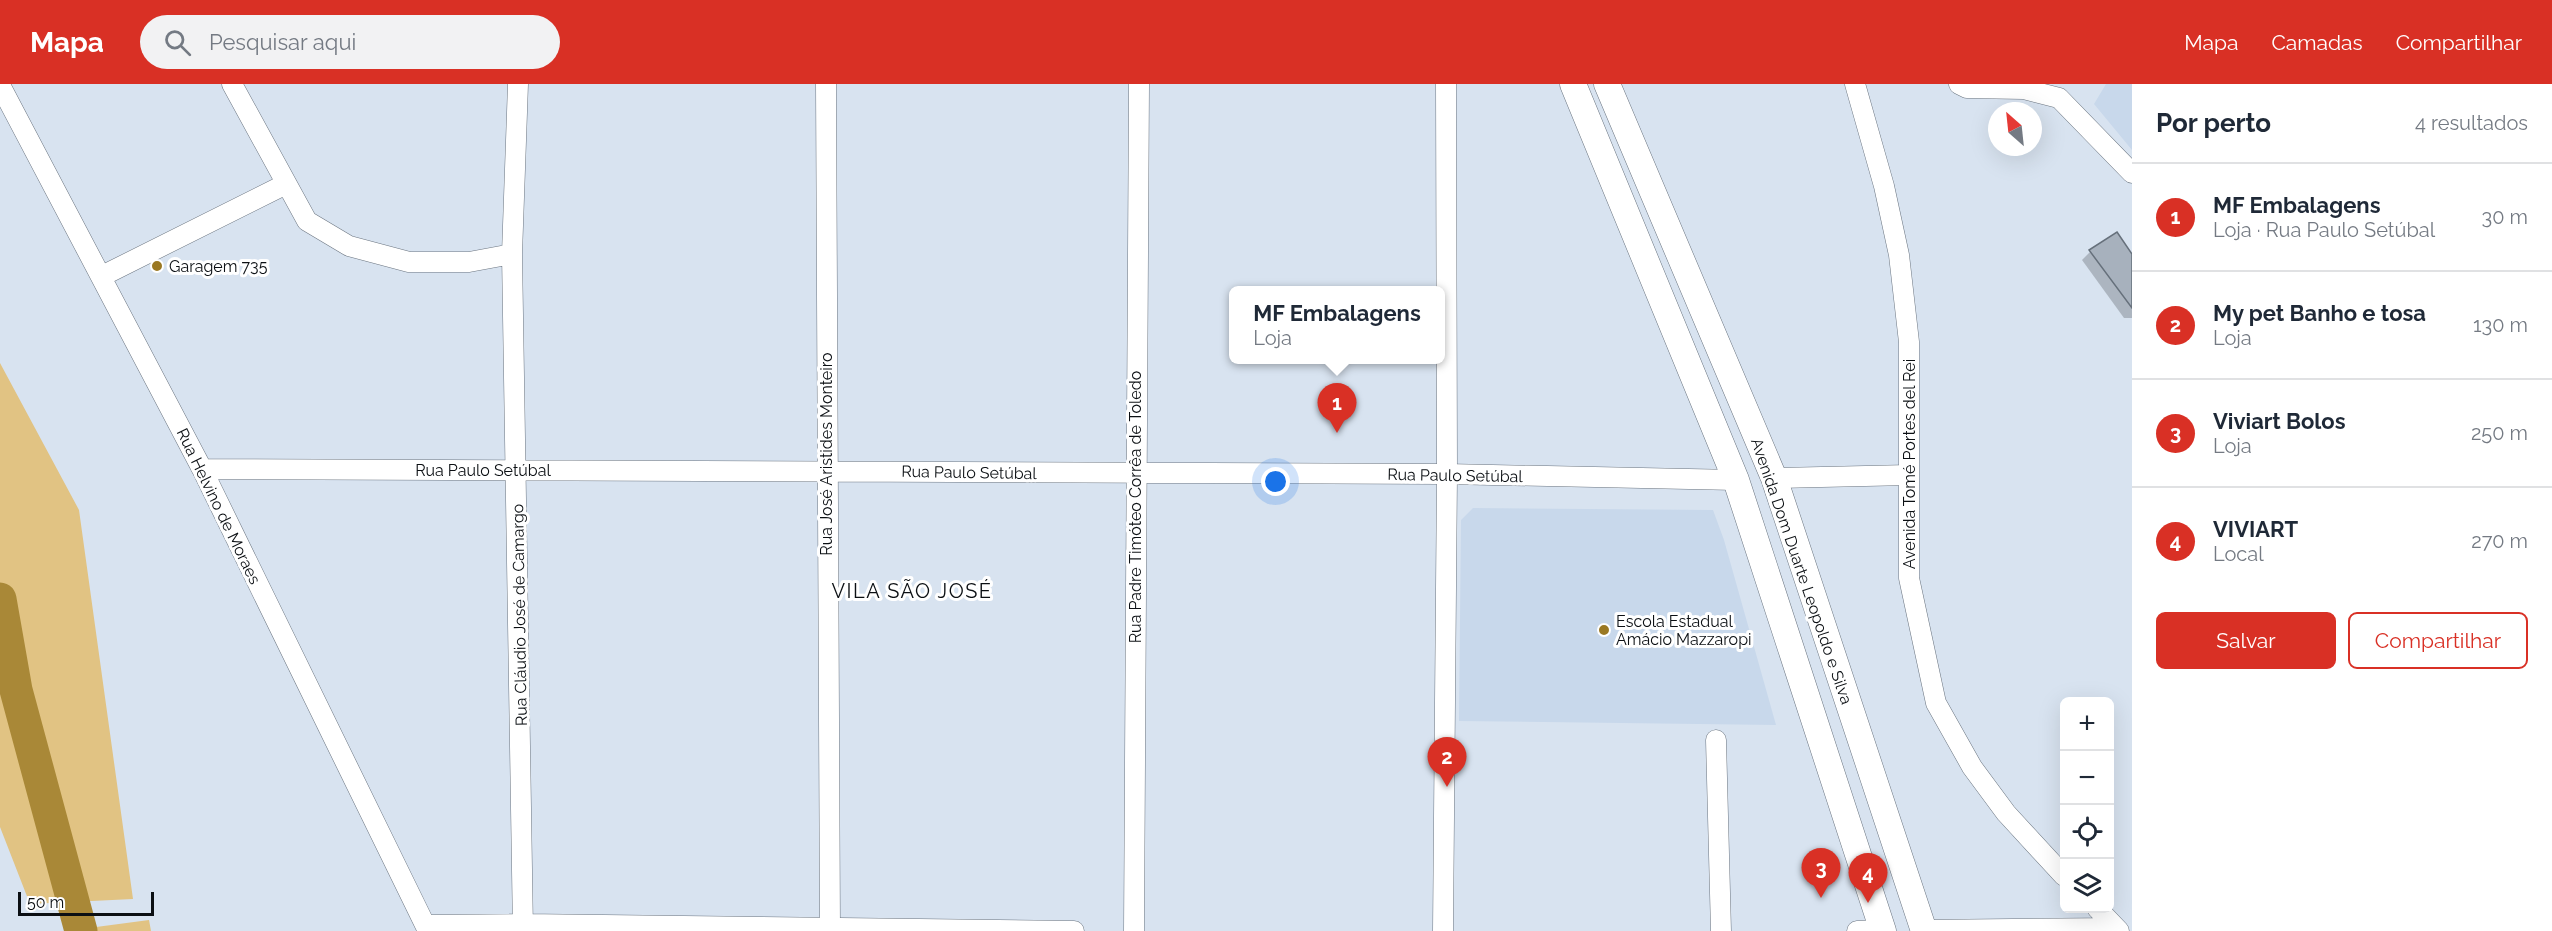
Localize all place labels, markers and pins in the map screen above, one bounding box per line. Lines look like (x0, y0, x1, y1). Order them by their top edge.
place label: Garagem 735 (169, 257, 268, 276)
marker: Garagem 735 (150, 259, 164, 273)
pin: 1 (1318, 384, 1356, 433)
place label: Escola Estadual Amácio Mazzaropi (1616, 612, 1752, 649)
marker: Escola Estadual Amácio Mazzaropi (1597, 623, 1611, 637)
pin: 2 (1428, 738, 1466, 787)
pin: 3 (1802, 848, 1840, 898)
pin: 4 (1848, 854, 1888, 903)

